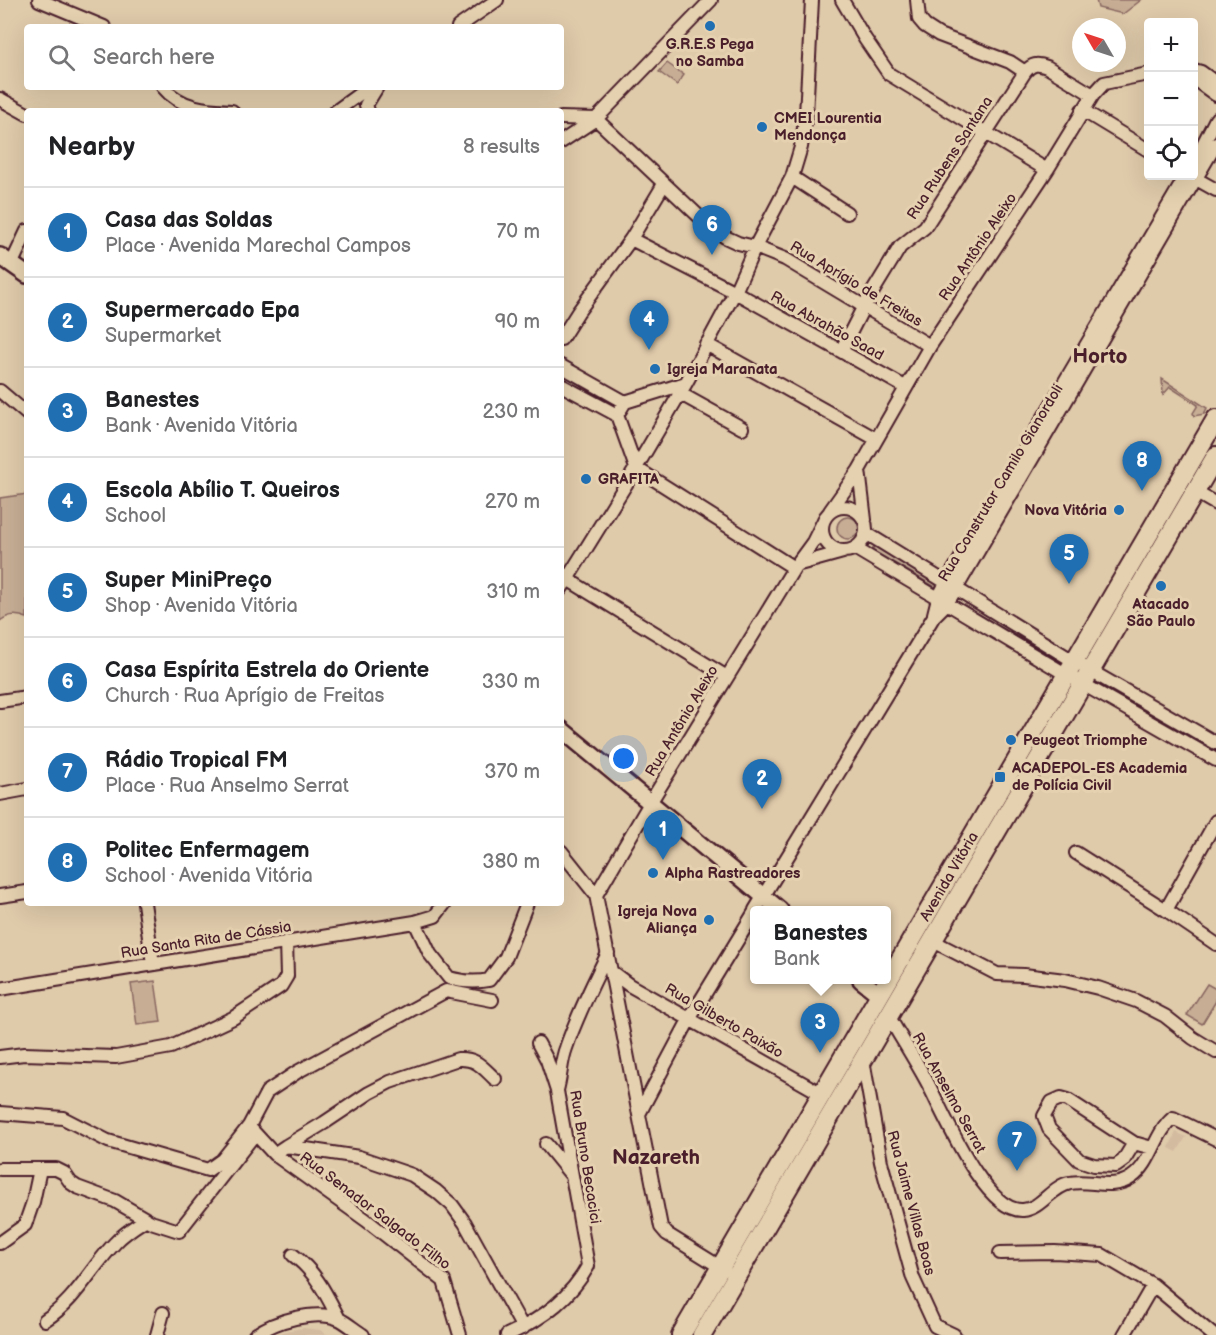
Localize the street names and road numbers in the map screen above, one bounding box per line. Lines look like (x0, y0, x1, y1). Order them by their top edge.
street label: Rua Rubens Santana (903, 93, 997, 223)
street label: Rua Antônio Aleixo (935, 189, 1021, 305)
street label: Rua Aprígio de Freitas (786, 237, 926, 331)
street label: Rua Abrahão Saad (767, 287, 887, 365)
street label: Rua Construtor Camilo Gianordoli (934, 381, 1068, 585)
street label: Rua Antônio Aleixo (641, 662, 723, 780)
street label: Avenida Vitória (915, 828, 982, 925)
street label: Rua Santa Rita de Cássia (119, 917, 293, 963)
street label: Rua Gilberto Paixão (661, 979, 787, 1063)
street label: Rua Anselmo Serrat (908, 1029, 990, 1157)
street label: Rua Bruno Becacici (565, 1089, 605, 1225)
street label: Rua Jaime Villas Boas (883, 1128, 940, 1278)
street label: Rua Senador Salgado Filho (296, 1148, 454, 1274)

